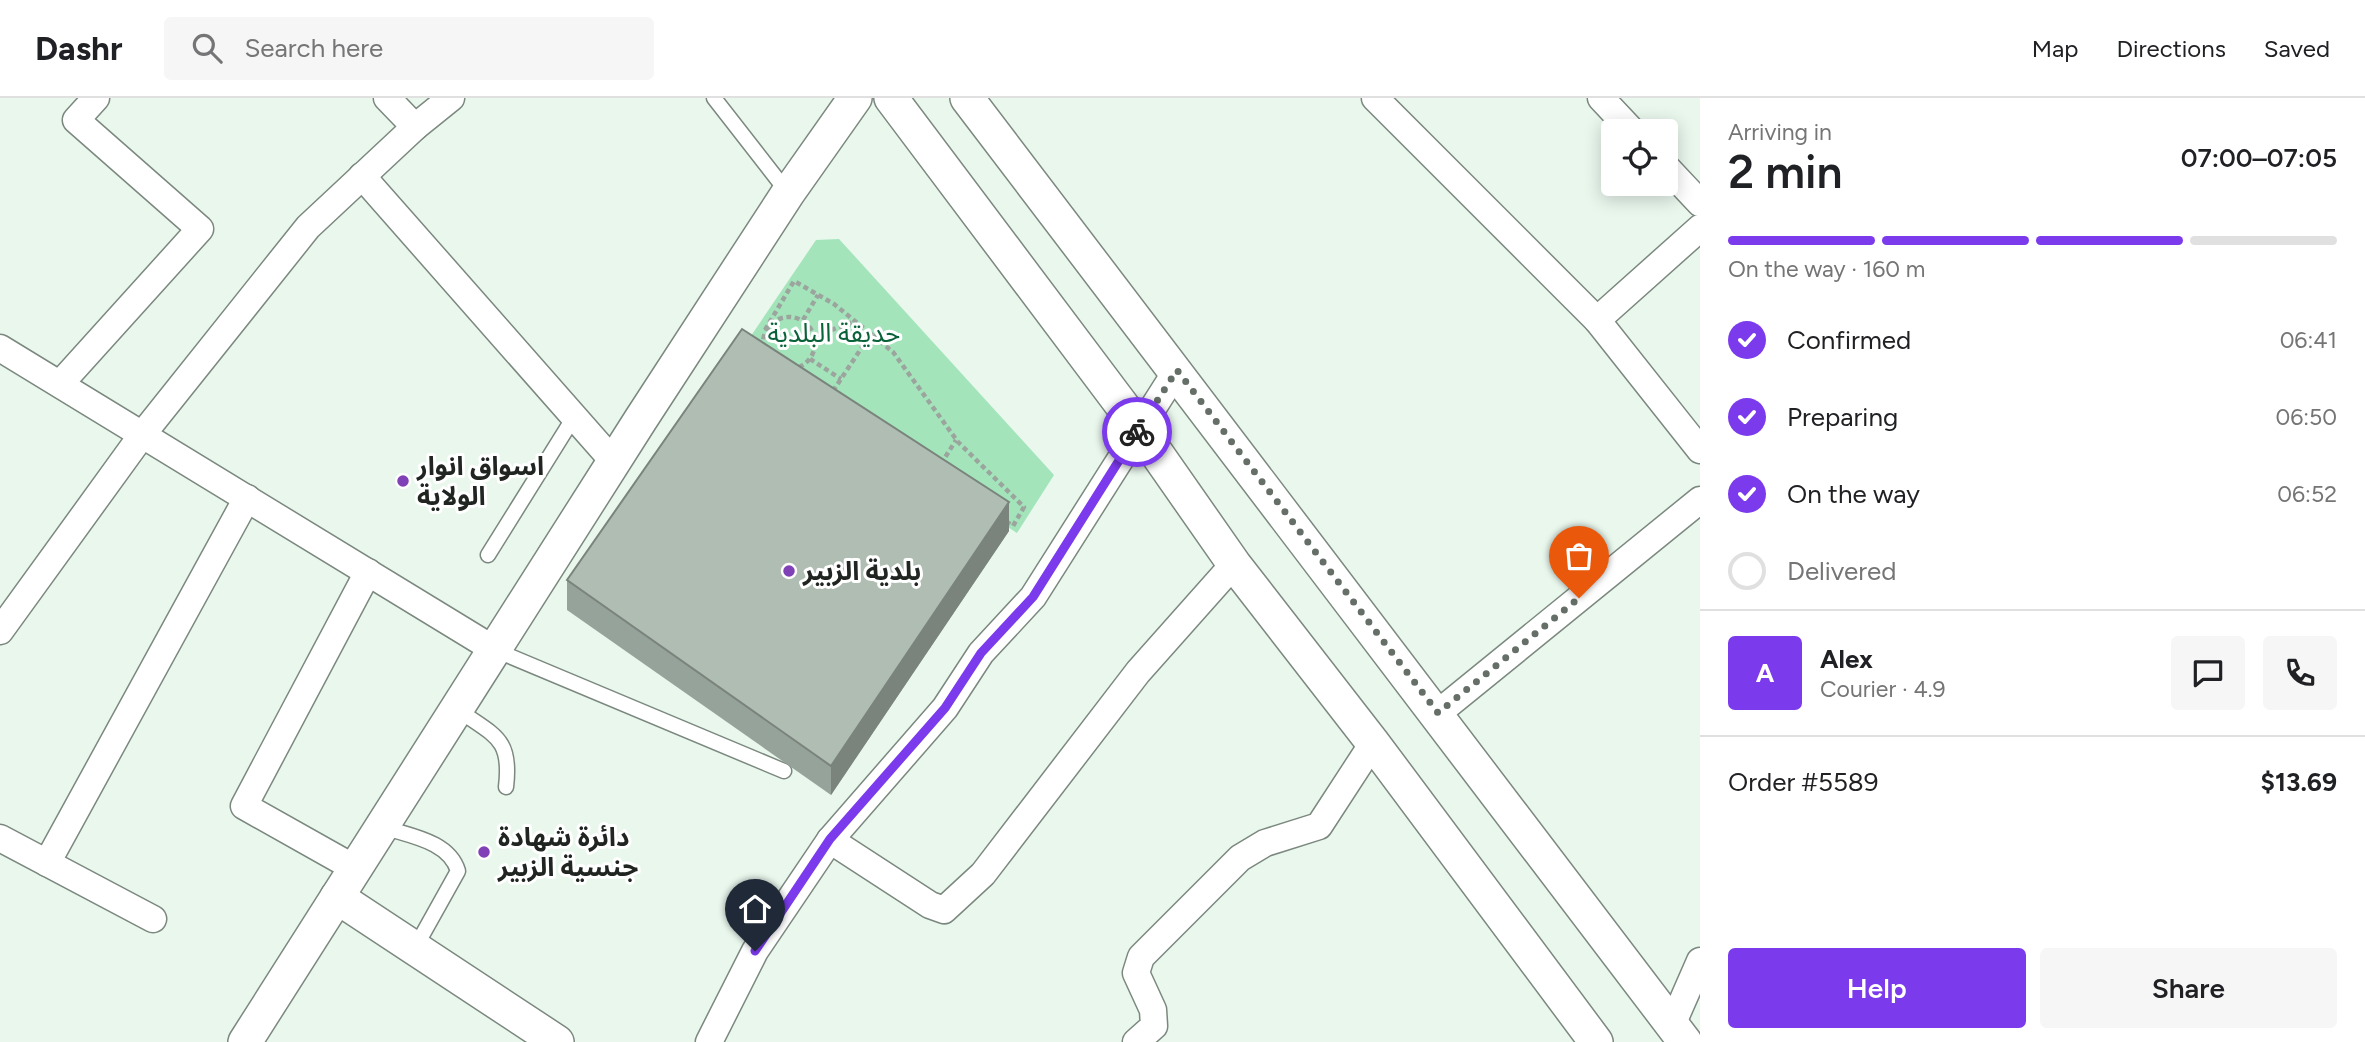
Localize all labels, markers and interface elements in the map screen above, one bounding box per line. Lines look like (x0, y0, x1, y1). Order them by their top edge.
search box (164, 17, 654, 80)
text: Dashr (35, 29, 122, 68)
icon: search (188, 29, 226, 67)
text: Search here (244, 32, 383, 64)
text: Map (2032, 34, 2078, 63)
text: Directions (2116, 34, 2226, 63)
text: Saved (2264, 34, 2330, 63)
text: Arriving in (1728, 118, 1832, 146)
map controls (1601, 119, 1678, 196)
button: locate (1601, 119, 1678, 196)
text: 07:00–07:05 (2181, 142, 2337, 174)
text: 2 min (1728, 144, 1843, 200)
text: On the way · 160 m (1728, 255, 1925, 283)
park label: حديقة البلدية (768, 317, 900, 349)
icon: check (1728, 321, 1766, 359)
text: Confirmed (1787, 324, 1911, 356)
text: 06:41 (2280, 326, 2337, 354)
courier (1102, 397, 1172, 467)
icon: check (1728, 398, 1766, 436)
text: Preparing (1787, 401, 1898, 433)
text: 06:50 (2275, 403, 2337, 431)
icon: bike (1118, 413, 1156, 451)
place label: اسواق انوار الولاية (416, 450, 544, 512)
marker: اسواق انوار الولاية (395, 473, 411, 489)
icon: check (1728, 475, 1766, 513)
text: On the way (1787, 478, 1920, 510)
text: 06:52 (2277, 480, 2337, 508)
pin (1549, 526, 1609, 598)
icon: bag (1560, 537, 1598, 575)
place label: بلدية الزبير (802, 555, 921, 587)
text: Delivered (1787, 555, 1896, 587)
marker: بلدية الزبير (781, 563, 797, 579)
button: chat (2171, 636, 2245, 710)
button: phone (2263, 636, 2337, 710)
text: Alex (1820, 643, 1873, 675)
text: A (1756, 657, 1774, 689)
text: Courier · 4.9 (1820, 675, 1946, 703)
text: Order #5589 (1728, 766, 1879, 798)
text: $13.69 (2261, 766, 2337, 798)
place label: دائرة شهادة جنسية الزبير (497, 821, 638, 883)
marker: دائرة شهادة جنسية الزبير (476, 844, 492, 860)
pin (725, 879, 785, 951)
icon: home (736, 890, 774, 928)
button: Help (1728, 948, 2026, 1028)
button: Share (2040, 948, 2337, 1028)

